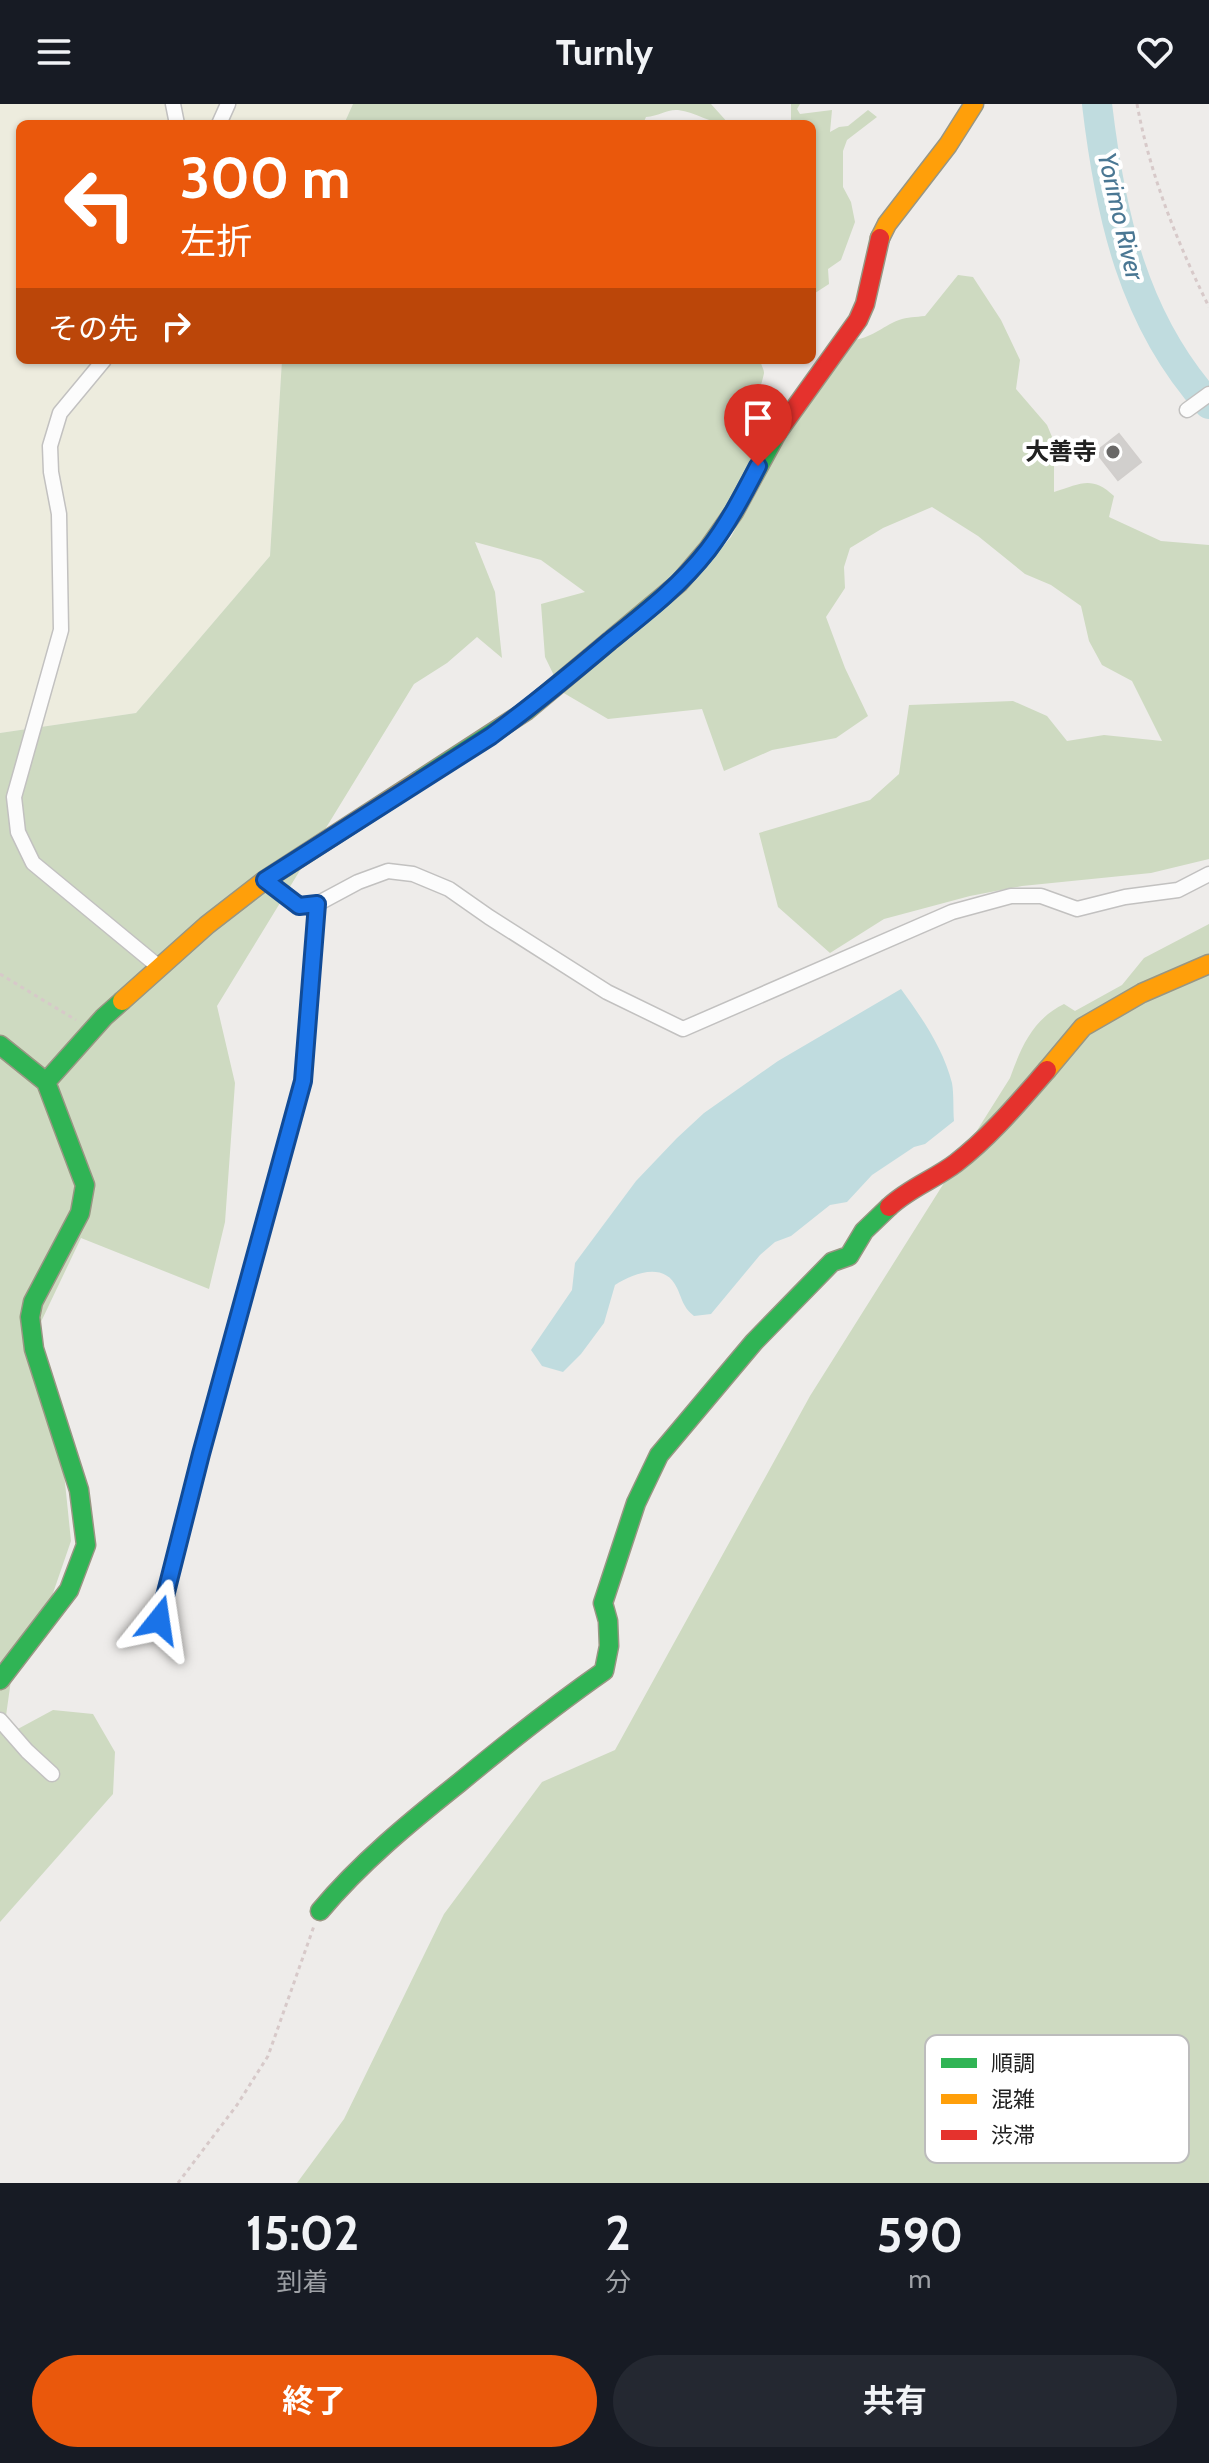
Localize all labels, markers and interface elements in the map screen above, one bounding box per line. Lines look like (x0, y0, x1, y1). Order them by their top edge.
icon: menu (32, 30, 76, 74)
text: Turnly (556, 30, 653, 74)
icon: heart (1133, 30, 1177, 74)
text: 300 m (180, 144, 351, 212)
water label: Yorimo River (1091, 149, 1151, 284)
icon: left (48, 152, 152, 256)
text: 左折 (180, 219, 252, 263)
icon: right (154, 304, 198, 348)
text: その先 (48, 310, 138, 347)
pin (724, 384, 792, 466)
icon: arrive (736, 396, 780, 440)
place label: 大善寺 (1025, 437, 1097, 466)
marker: 大善寺 (1104, 443, 1122, 461)
position arrow (117, 1578, 201, 1662)
legend (925, 2035, 1189, 2163)
text: 順調 (991, 2050, 1035, 2077)
text: 混雑 (991, 2086, 1035, 2113)
text: 渋滞 (991, 2122, 1035, 2149)
text: 15:02 (246, 2204, 359, 2262)
text: 2 (605, 2204, 631, 2262)
text: 590 (877, 2206, 963, 2264)
text: m (909, 2263, 931, 2295)
text: 到着 (276, 2266, 328, 2298)
text: 分 (605, 2266, 631, 2298)
button: 終了 (32, 2355, 597, 2447)
button: 共有 (613, 2355, 1177, 2447)

